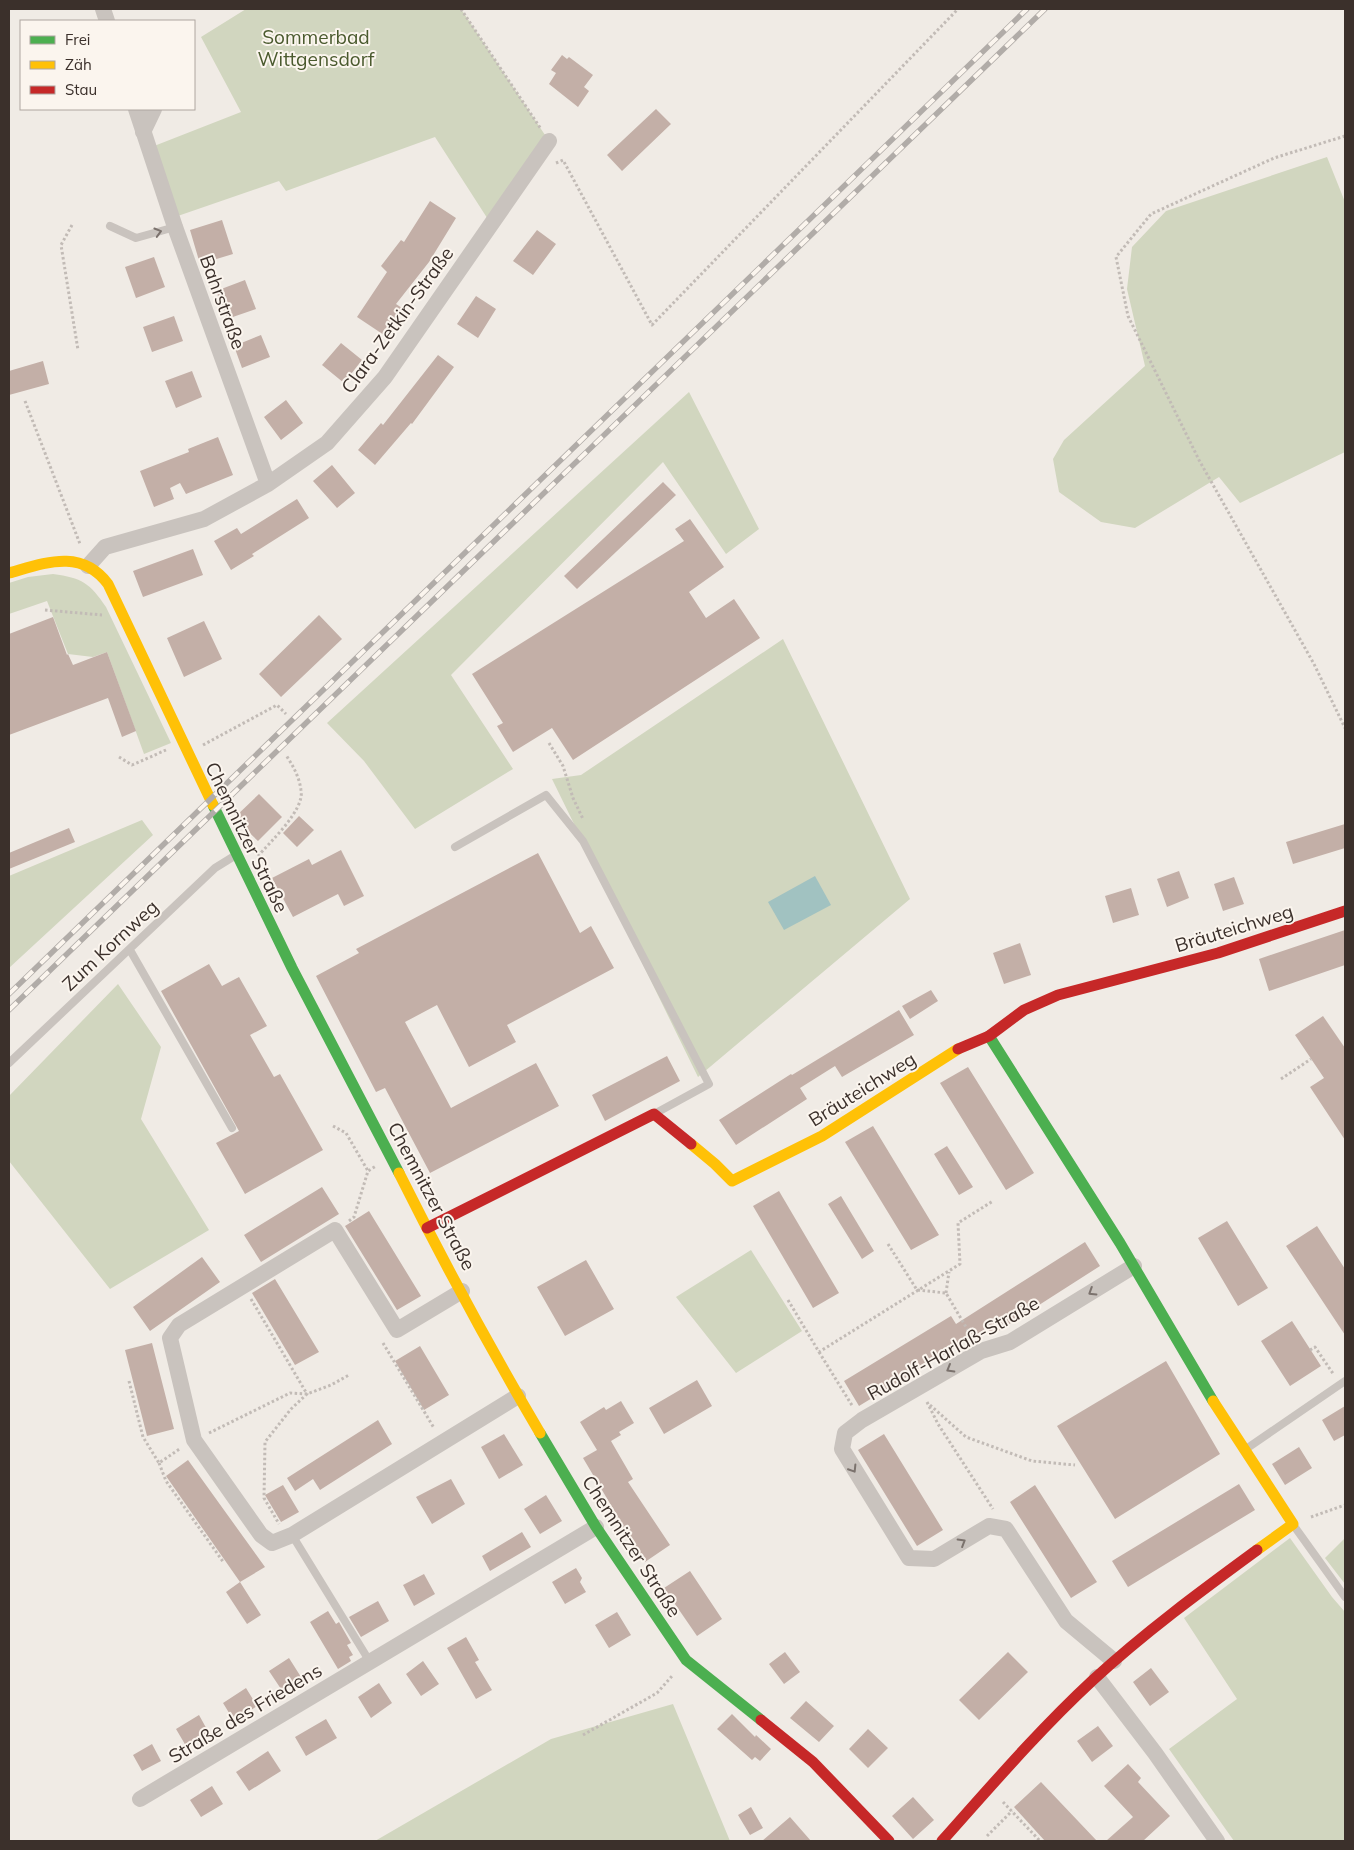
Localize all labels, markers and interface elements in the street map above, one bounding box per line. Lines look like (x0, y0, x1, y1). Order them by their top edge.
legend (20, 20, 195, 110)
park label: Sommerbad Wittgensdorf (257, 25, 375, 71)
text: Frei (65, 30, 90, 49)
text: Zäh (65, 55, 92, 74)
text: Stau (65, 80, 97, 99)
one-way arrow (154, 227, 163, 238)
street label: Clara-Zetkin-Straße (336, 242, 458, 398)
street label: Bahrstraße (195, 251, 251, 353)
street label: Chemnitzer Straße (200, 758, 294, 916)
street label: Zum Kornweg (57, 894, 163, 996)
street label: Bräuteichweg (1172, 899, 1296, 957)
street label: Bräuteichweg (804, 1046, 920, 1132)
street label: Chemnitzer Straße (383, 1118, 481, 1274)
one-way arrow (1089, 1285, 1098, 1295)
street label: Rudolf-Harlaß-Straße (863, 1291, 1043, 1405)
one-way arrow (946, 1362, 955, 1372)
one-way arrow (847, 1463, 857, 1472)
street label: Chemnitzer Straße (577, 1471, 687, 1621)
one-way arrow (956, 1538, 965, 1548)
street label: Straße des Friedens (164, 1658, 326, 1768)

